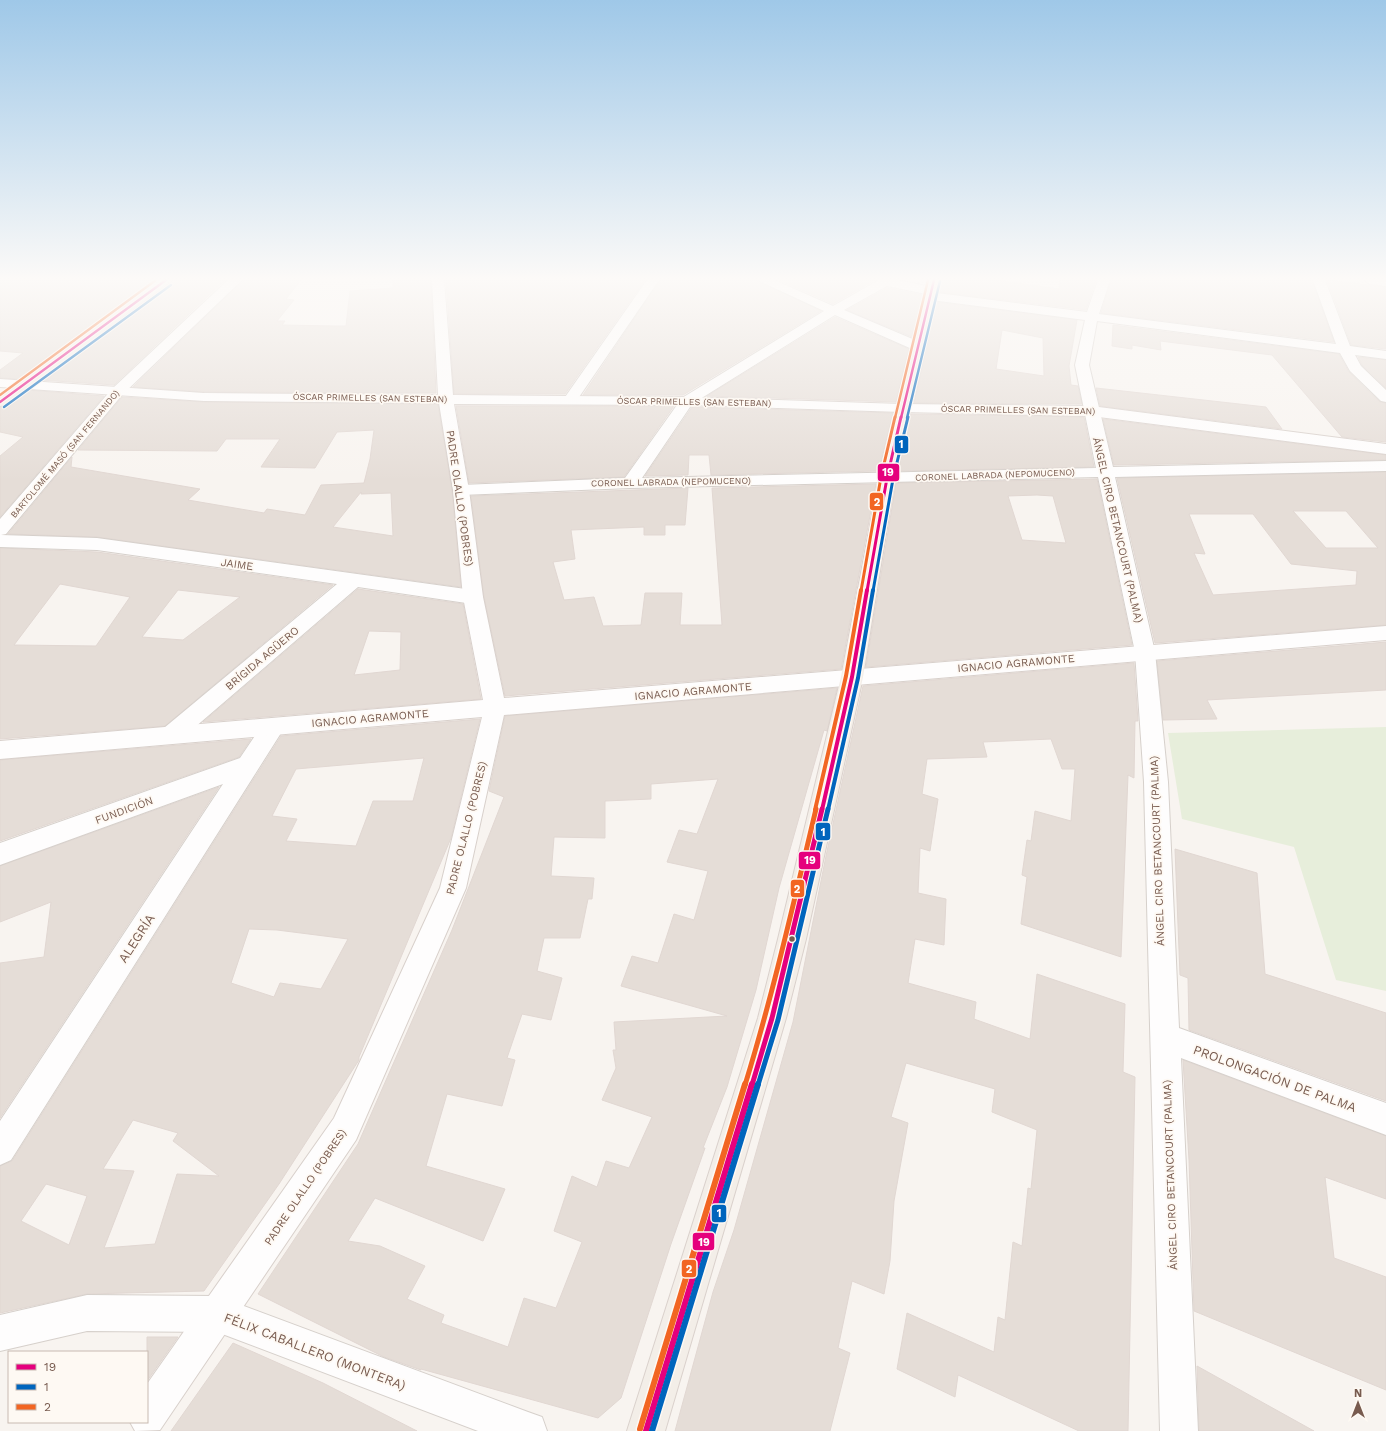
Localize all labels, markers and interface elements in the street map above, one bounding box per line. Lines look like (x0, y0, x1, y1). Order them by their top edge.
street label: BARTOLOMÉ MASÓ (SAN FERNANDO) (8, 387, 121, 520)
street label: ÓSCAR PRIMELLES (SAN ESTEBAN) (293, 391, 447, 404)
street label: ÓSCAR PRIMELLES (SAN ESTEBAN) (617, 395, 771, 408)
street label: ÓSCAR PRIMELLES (SAN ESTEBAN) (941, 403, 1095, 416)
street label: PADRE OLALLO (POBRES) (444, 429, 476, 567)
line badge: 1 (894, 435, 909, 454)
street label: ÁNGEL CIRO BETANCOURT (PALMA) (1090, 436, 1146, 624)
text: 1 (899, 438, 903, 451)
line badge: 19 (877, 463, 900, 482)
text: 19 (882, 466, 894, 479)
street label: CORONEL LABRADA (NEPOMUCENO) (915, 467, 1075, 483)
street label: CORONEL LABRADA (NEPOMUCENO) (591, 476, 751, 488)
line badge: 2 (869, 492, 884, 511)
text: 2 (874, 496, 881, 509)
street label: JAIME (220, 556, 254, 573)
street label: BRÍGIDA AGÜERO (222, 623, 302, 693)
street label: IGNACIO AGRAMONTE (957, 652, 1075, 675)
street label: IGNACIO AGRAMONTE (634, 680, 752, 703)
street label: IGNACIO AGRAMONTE (311, 707, 429, 730)
street label: ÁNGEL CIRO BETANCOURT (PALMA) (1147, 756, 1167, 946)
street label: PADRE OLALLO (POBRES) (444, 760, 489, 896)
street label: FUNDICIÓN (93, 793, 155, 827)
line badge: 1 (815, 822, 831, 841)
text: 1 (821, 826, 825, 839)
line badge: 19 (798, 851, 821, 870)
text: 19 (804, 854, 816, 867)
line badge: 2 (790, 879, 805, 898)
text: 2 (794, 883, 801, 896)
street label: ALEGRÍA (114, 910, 158, 965)
unlabelled marker (787, 934, 797, 944)
street label: PROLONGACIÓN DE PALMA (1191, 1041, 1359, 1115)
street label: ÁNGEL CIRO BETANCOURT (PALMA) (1160, 1080, 1180, 1270)
street label: PADRE OLALLO (POBRES) (262, 1127, 349, 1248)
line badge: 1 (711, 1204, 727, 1223)
text: 1 (717, 1207, 721, 1220)
line badge: 19 (692, 1232, 715, 1251)
text: 19 (698, 1236, 710, 1249)
line badge: 2 (681, 1259, 697, 1278)
text: 2 (686, 1263, 693, 1276)
street label: FÉLIX CABALLERO (MONTERA) (222, 1309, 408, 1393)
legend (8, 1351, 148, 1423)
text: 19 (44, 1360, 56, 1374)
text: 1 (44, 1380, 49, 1394)
north arrow (1338, 1383, 1378, 1423)
text: N (1354, 1387, 1362, 1400)
text: 2 (44, 1400, 51, 1414)

